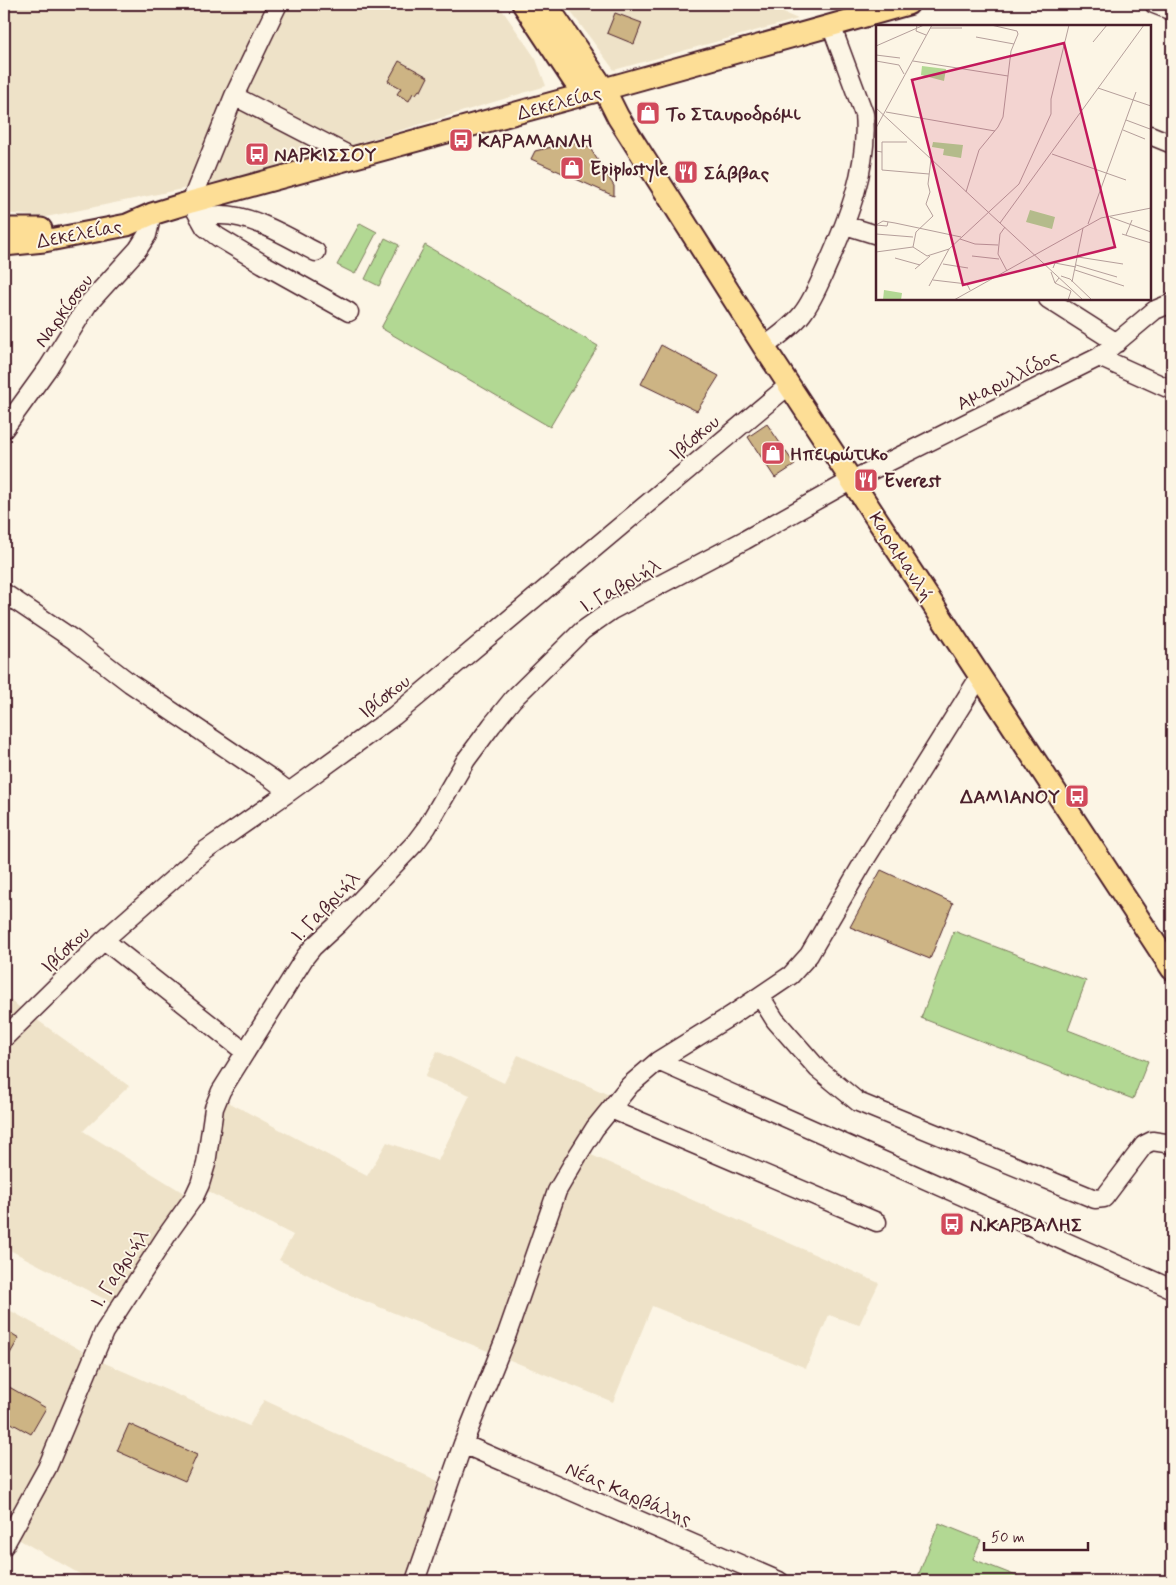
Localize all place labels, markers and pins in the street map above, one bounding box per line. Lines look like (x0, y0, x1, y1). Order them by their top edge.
shop icon: Το Σταυροδρόμι (635, 100, 661, 126)
place label: Το Σταυροδρόμι (665, 102, 802, 127)
bus stop icon: ΚΑΡΑΜΑΝΛΗ (448, 127, 474, 153)
place label: ΚΑΡΑΜΑΝΛΗ (478, 129, 593, 154)
bus stop icon: ΝΑΡΚΙΣΣΟΥ (244, 141, 270, 167)
place label: ΝΑΡΚΙΣΣΟΥ (274, 143, 377, 168)
shop icon: Epiplostyle (559, 155, 585, 181)
place label: Epiplostyle (590, 157, 669, 183)
restaurant icon: Σάββας (673, 159, 699, 185)
place label: Σάββας (704, 161, 770, 186)
shop icon: Ηπειρώτικο (760, 440, 786, 466)
place label: Ηπειρώτικο (790, 442, 889, 467)
restaurant icon: Everest (853, 467, 879, 493)
place label: Everest (884, 469, 942, 494)
bus stop icon: ΔΑΜΙΑΝΟΥ (1064, 783, 1090, 809)
place label: ΔΑΜΙΑΝΟΥ (959, 785, 1060, 810)
bus stop icon: Ν.ΚΑΡΒΑΛΗΣ (939, 1211, 965, 1237)
place label: Ν.ΚΑΡΒΑΛΗΣ (970, 1213, 1082, 1238)

